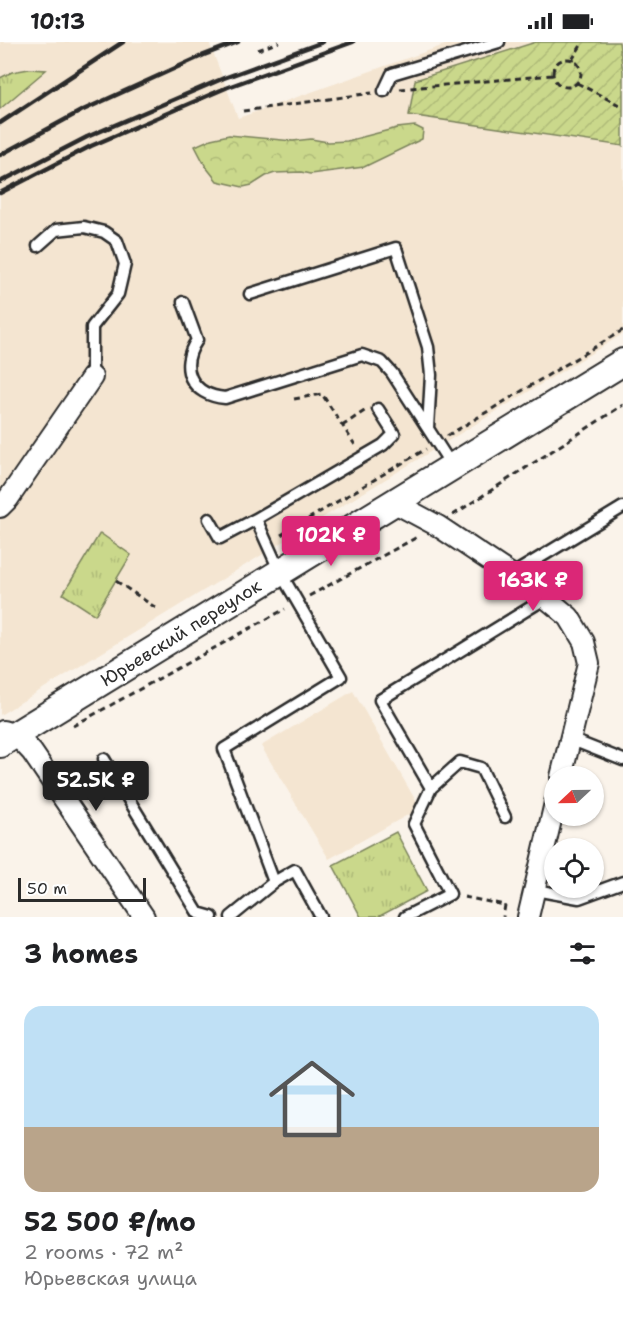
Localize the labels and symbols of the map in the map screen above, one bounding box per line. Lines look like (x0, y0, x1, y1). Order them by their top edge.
pin: 102K ₽ (282, 516, 380, 567)
pin: 163K ₽ (484, 561, 582, 612)
street label: Юрьевский переулок (96, 574, 266, 692)
pin: 52.5K ₽ (41, 761, 151, 812)
north arrow (544, 766, 604, 826)
scale bar (18, 875, 146, 902)

